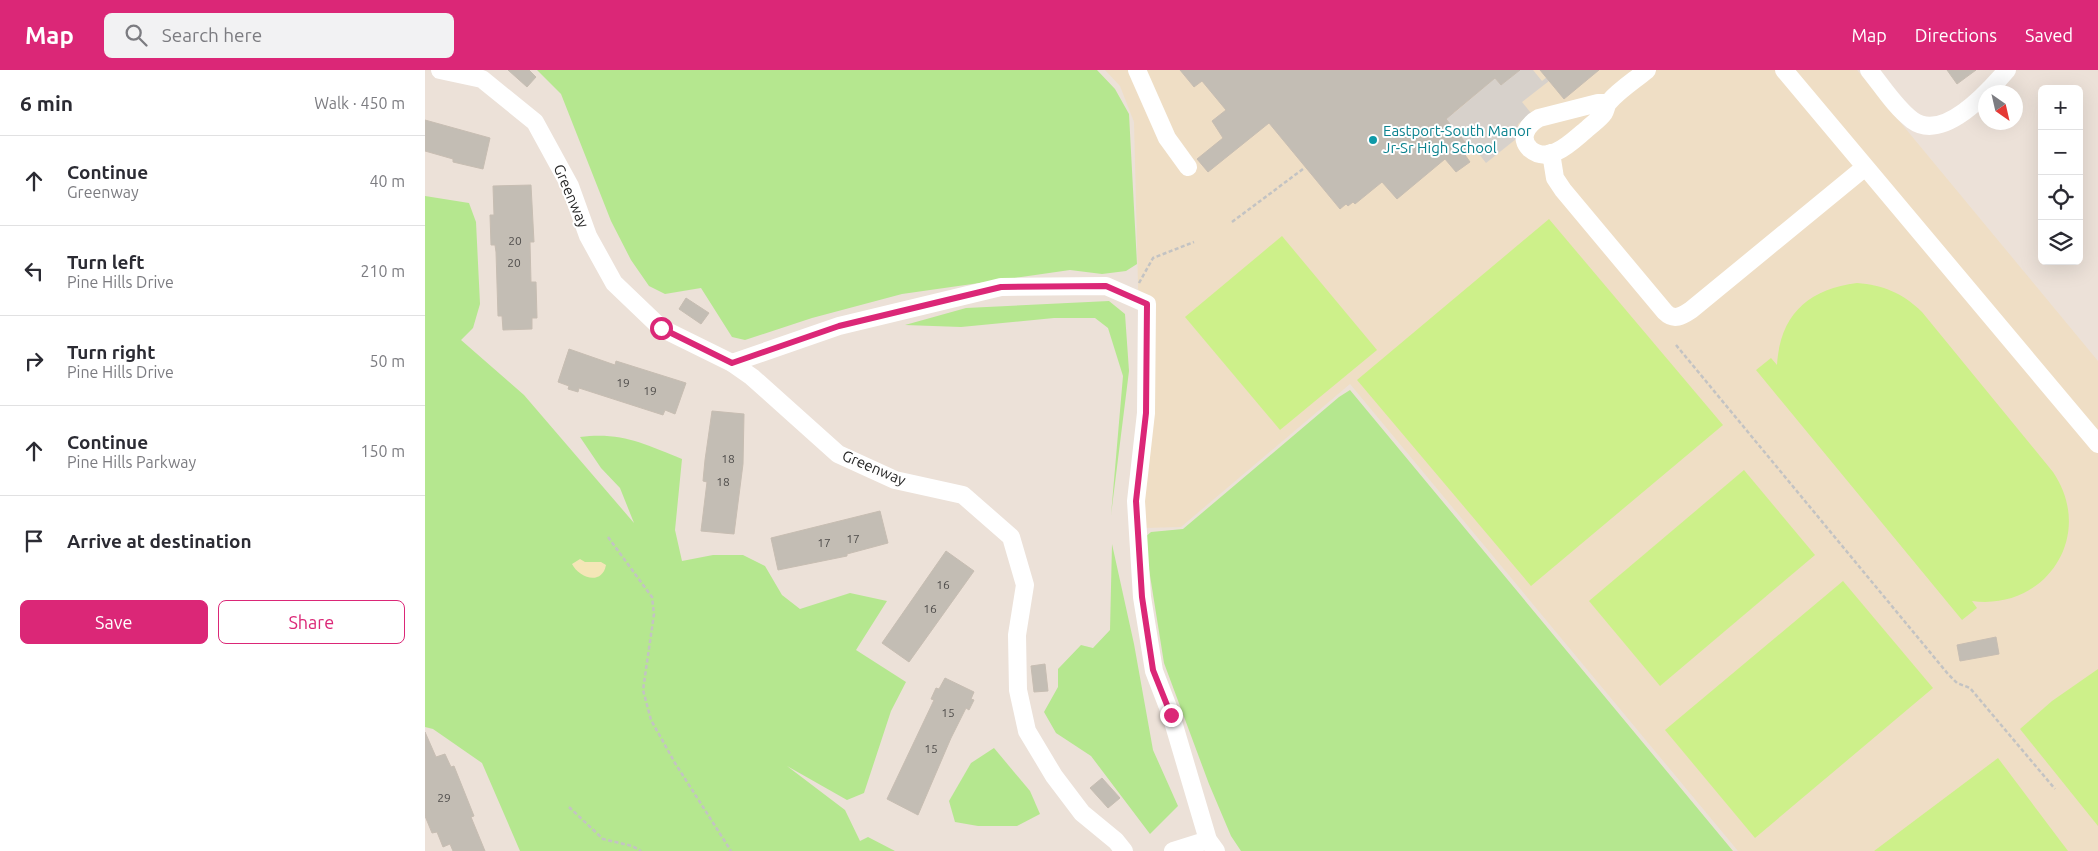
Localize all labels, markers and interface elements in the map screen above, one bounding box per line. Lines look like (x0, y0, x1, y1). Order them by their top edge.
search box (104, 13, 454, 58)
icon: search (122, 21, 150, 49)
text: Map (25, 22, 74, 49)
text: Search here (162, 24, 262, 46)
text: Map (1851, 25, 1887, 45)
text: Directions (1915, 25, 1997, 45)
text: Saved (2025, 25, 2073, 45)
north arrow (1978, 85, 2023, 130)
map controls (2038, 85, 2083, 265)
button: + (2038, 85, 2083, 130)
text: 6 min (20, 91, 73, 115)
text: Walk · 450 m (314, 94, 405, 112)
place label: Eastport-South Manor Jr-Sr High School (1383, 122, 1532, 156)
button: − (2038, 130, 2083, 175)
marker: Eastport-South Manor Jr-Sr High School (1367, 134, 1379, 146)
text: Continue (67, 161, 148, 183)
street label: Greenway (550, 162, 592, 230)
icon: ahead (20, 167, 48, 195)
text: 40 m (369, 172, 405, 190)
button: locate (2038, 175, 2083, 220)
text: Greenway (67, 183, 139, 201)
button: layers (2038, 220, 2083, 265)
house number: 20 (508, 234, 522, 247)
text: Turn left (67, 251, 145, 273)
house number: 20 (507, 256, 521, 269)
icon: left (20, 257, 48, 285)
text: 210 m (360, 262, 405, 280)
text: Pine Hills Drive (67, 273, 174, 291)
route start (650, 317, 673, 340)
text: Turn right (67, 341, 155, 363)
icon: right (20, 347, 48, 375)
text: 50 m (369, 352, 405, 370)
text: Pine Hills Drive (67, 363, 174, 381)
house number: 19 (616, 376, 630, 389)
house number: 19 (643, 384, 657, 397)
text: Continue (67, 431, 148, 453)
icon: ahead (20, 437, 48, 465)
text: 150 m (360, 442, 405, 460)
street label: Greenway (840, 447, 908, 489)
house number: 18 (721, 452, 735, 465)
text: Pine Hills Parkway (67, 453, 196, 471)
house number: 18 (716, 475, 730, 488)
icon: arrive (20, 527, 48, 555)
text: Arrive at destination (67, 530, 252, 552)
house number: 17 (846, 532, 860, 545)
house number: 17 (817, 536, 831, 549)
house number: 16 (936, 578, 950, 591)
button: Save (20, 600, 208, 644)
button: Share (218, 600, 405, 644)
house number: 16 (923, 602, 937, 615)
route end (1160, 704, 1183, 727)
house number: 15 (941, 706, 955, 719)
house number: 15 (924, 742, 938, 755)
house number: 29 (437, 791, 451, 804)

